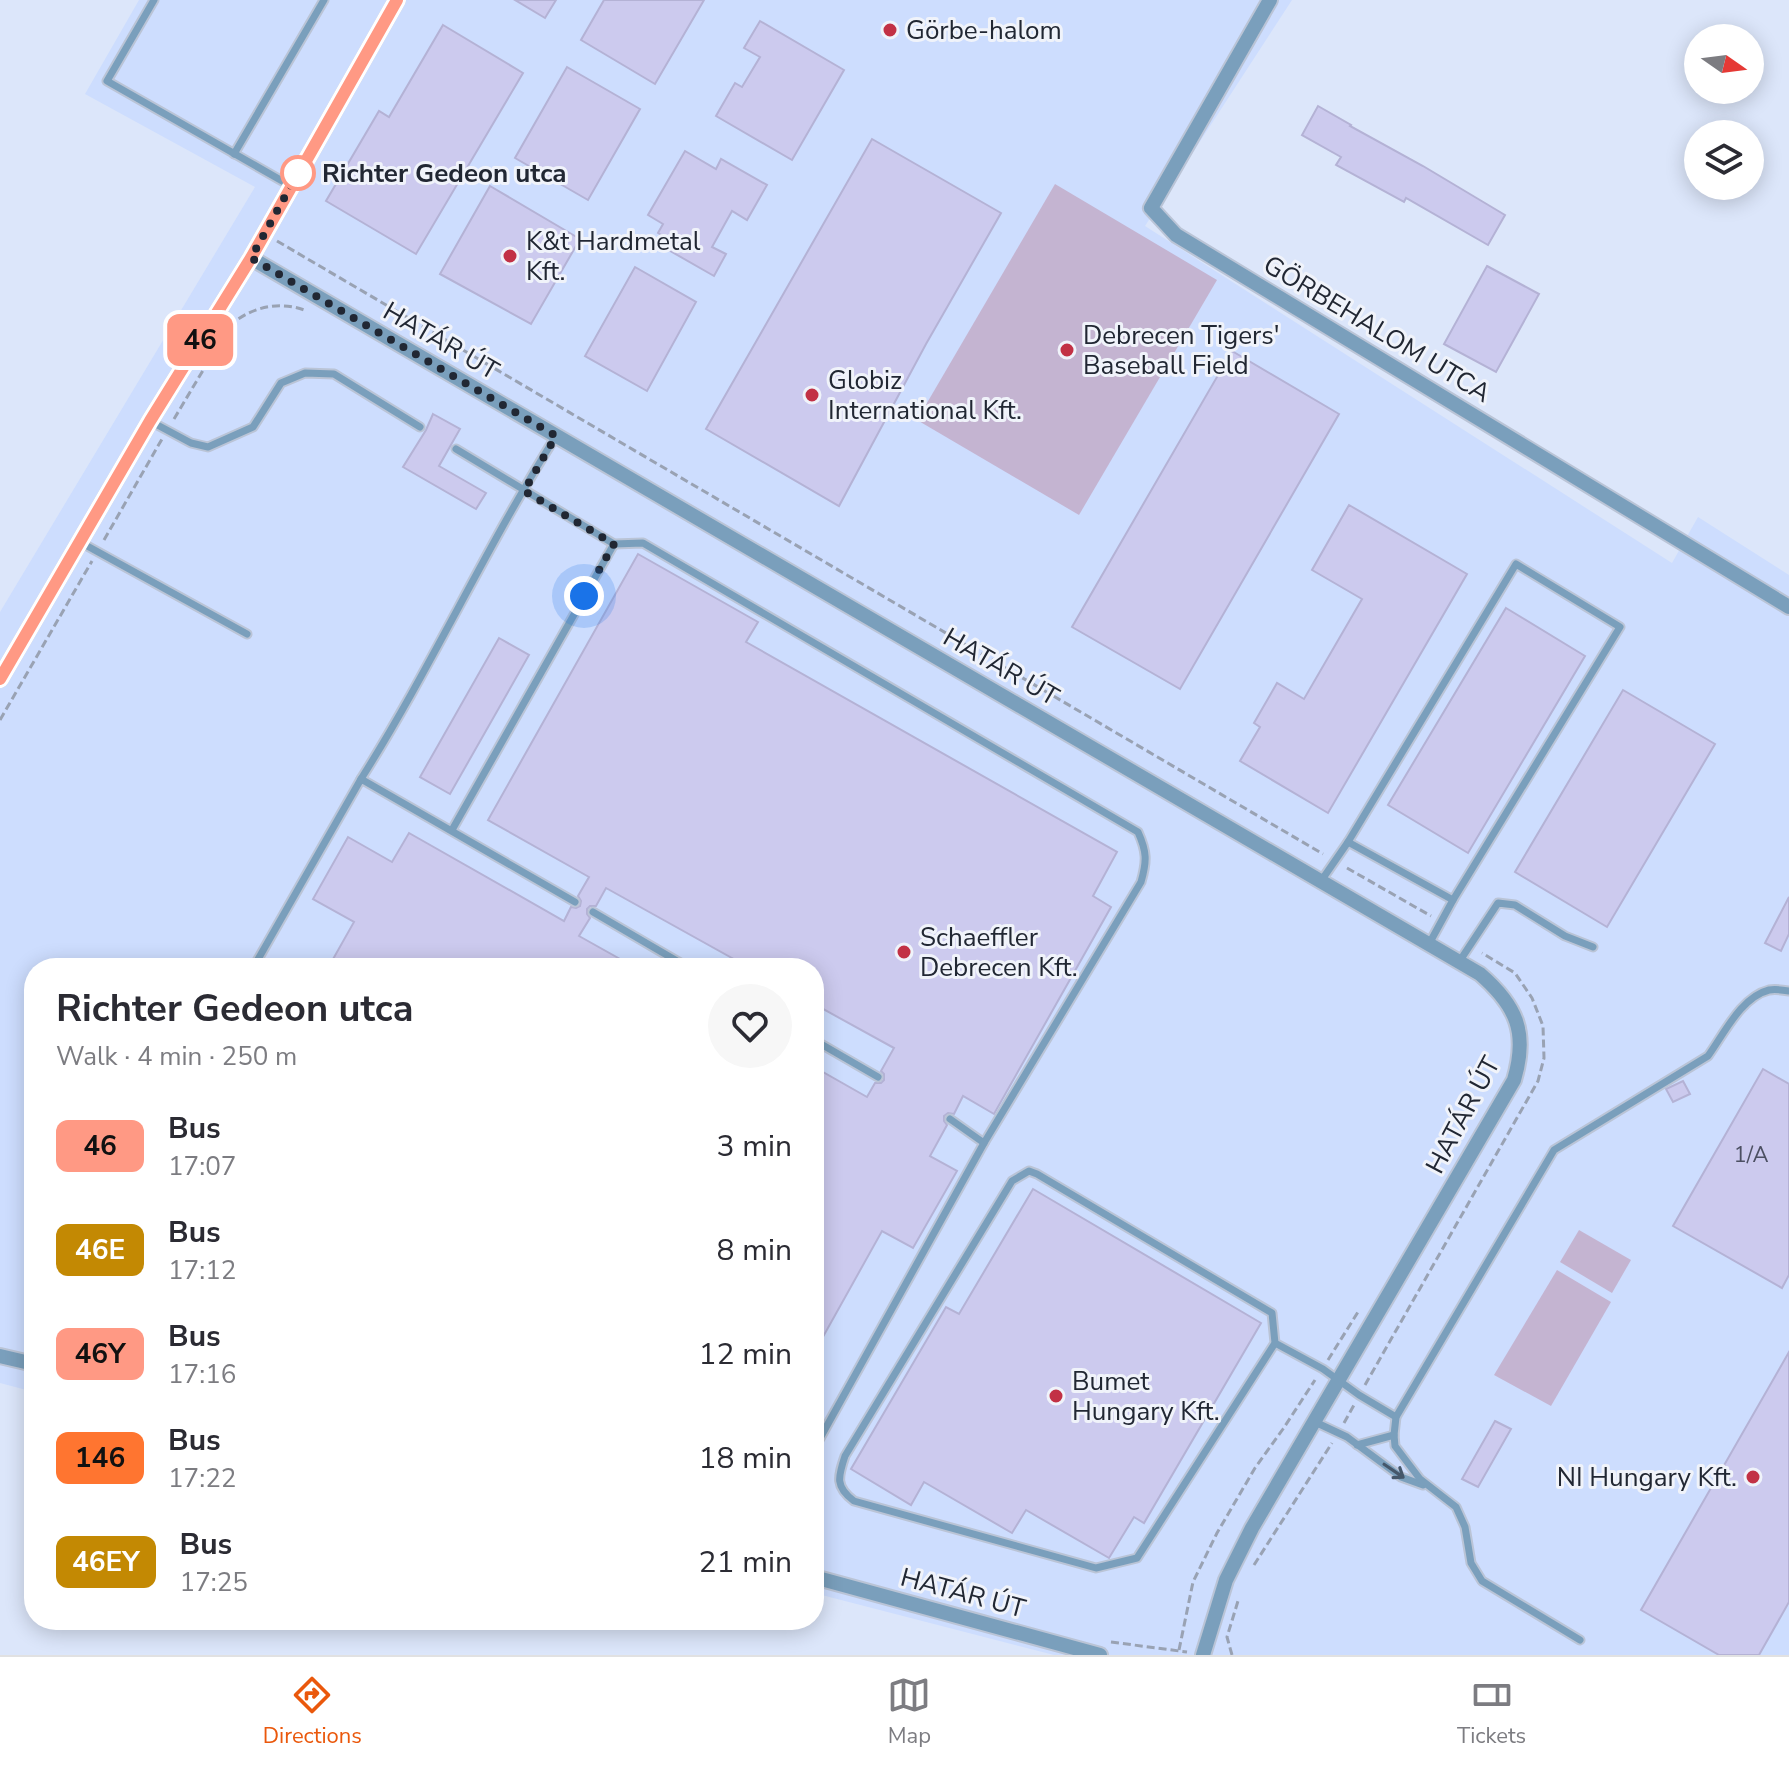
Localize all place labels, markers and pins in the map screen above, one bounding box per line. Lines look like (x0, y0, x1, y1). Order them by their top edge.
place label: Görbe-halom (906, 13, 1062, 48)
marker: Görbe-halom (881, 21, 899, 39)
marker: Richter Gedeon utca (281, 156, 315, 190)
place label: Richter Gedeon utca (322, 156, 567, 191)
place label: K&t Hardmetal Kft. (526, 224, 701, 289)
marker: K&t Hardmetal Kft. (501, 247, 519, 265)
place label: Debrecen Tigers' Baseball Field (1083, 318, 1280, 383)
marker: Debrecen Tigers' Baseball Field (1058, 341, 1076, 359)
place label: Globiz International Kft. (828, 363, 1022, 428)
marker: Globiz International Kft. (803, 386, 821, 404)
place label: Schaeffler Debrecen Kft. (920, 920, 1078, 985)
marker: Schaeffler Debrecen Kft. (895, 943, 913, 961)
place label: Bumet Hungary Kft. (1072, 1364, 1220, 1429)
marker: Bumet Hungary Kft. (1047, 1387, 1065, 1405)
place label: NI Hungary Kft. (1557, 1460, 1737, 1495)
marker: NI Hungary Kft. (1744, 1468, 1762, 1486)

